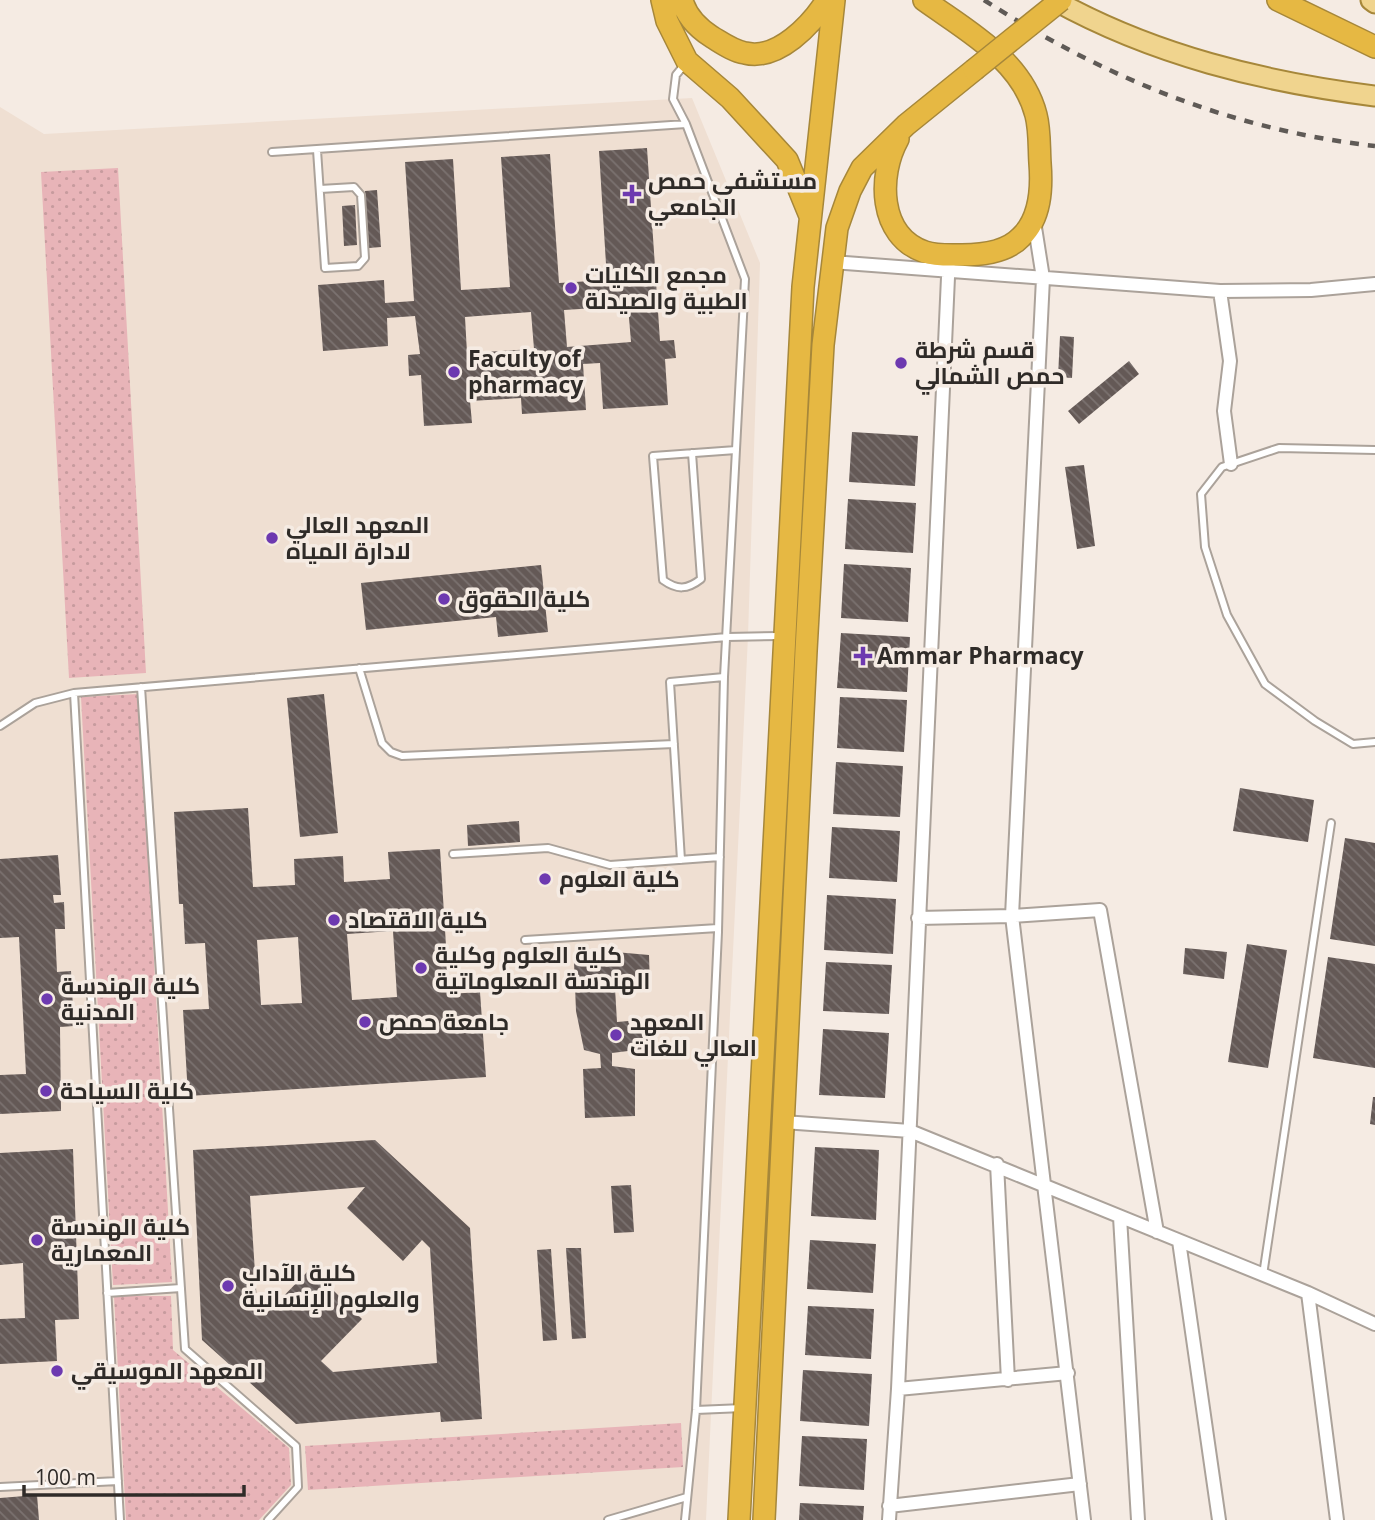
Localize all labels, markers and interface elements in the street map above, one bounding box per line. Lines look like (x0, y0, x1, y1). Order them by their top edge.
place label: مستشفى حمص الجامعي (648, 164, 817, 226)
marker: مستشفى حمص الجامعي (622, 184, 642, 204)
place label: مجمع الكليات الطبية والصيدلة (585, 258, 748, 316)
marker: مجمع الكليات الطبية والصيدلة (563, 280, 579, 296)
place label: قسم شرطة حمص الشمالي (915, 333, 1065, 395)
place label: Faculty of pharmacy (468, 342, 584, 400)
marker: قسم شرطة حمص الشمالي (893, 355, 909, 371)
marker: Faculty of pharmacy (446, 364, 462, 380)
place label: المعهد العالي لادارة المياه (286, 508, 429, 566)
marker: المعهد العالي لادارة المياه (264, 530, 280, 546)
place label: كلية الحقوق (458, 582, 590, 614)
marker: كلية الحقوق (436, 591, 452, 607)
place label: Ammar Pharmacy (877, 639, 1085, 671)
marker: Ammar Pharmacy (855, 648, 871, 664)
place label: كلية العلوم (559, 862, 680, 895)
marker: كلية العلوم (537, 871, 553, 887)
place label: كلية الاقتصاد (348, 903, 488, 935)
marker: كلية الاقتصاد (326, 912, 342, 928)
place label: كلية العلوم وكلية الهندسة المعلوماتية (435, 938, 650, 996)
marker: كلية العلوم وكلية الهندسة المعلوماتية (413, 960, 429, 976)
place label: كلية الهندسة المدنية (61, 969, 200, 1027)
marker: كلية الهندسة المدنية (39, 991, 55, 1007)
place label: جامعة حمص (379, 1005, 509, 1037)
place label: المعهد العالي للغات (630, 1005, 757, 1067)
marker: جامعة حمص (357, 1014, 373, 1030)
marker: المعهد العالي للغات (608, 1027, 624, 1043)
place label: كلية السياحة (60, 1074, 194, 1106)
marker: كلية السياحة (38, 1083, 54, 1099)
place label: كلية الهندسة المعمارية (51, 1210, 190, 1268)
marker: كلية الهندسة المعمارية (29, 1232, 45, 1248)
place label: كلية الآداب والعلوم الإنسانية (242, 1256, 420, 1315)
marker: كلية الآداب والعلوم الإنسانية (220, 1278, 236, 1294)
place label: المعهد الموسيقي (71, 1354, 263, 1390)
marker: المعهد الموسيقي (49, 1363, 65, 1379)
scale bar (24, 1454, 245, 1498)
text: 100 m (35, 1463, 96, 1491)

